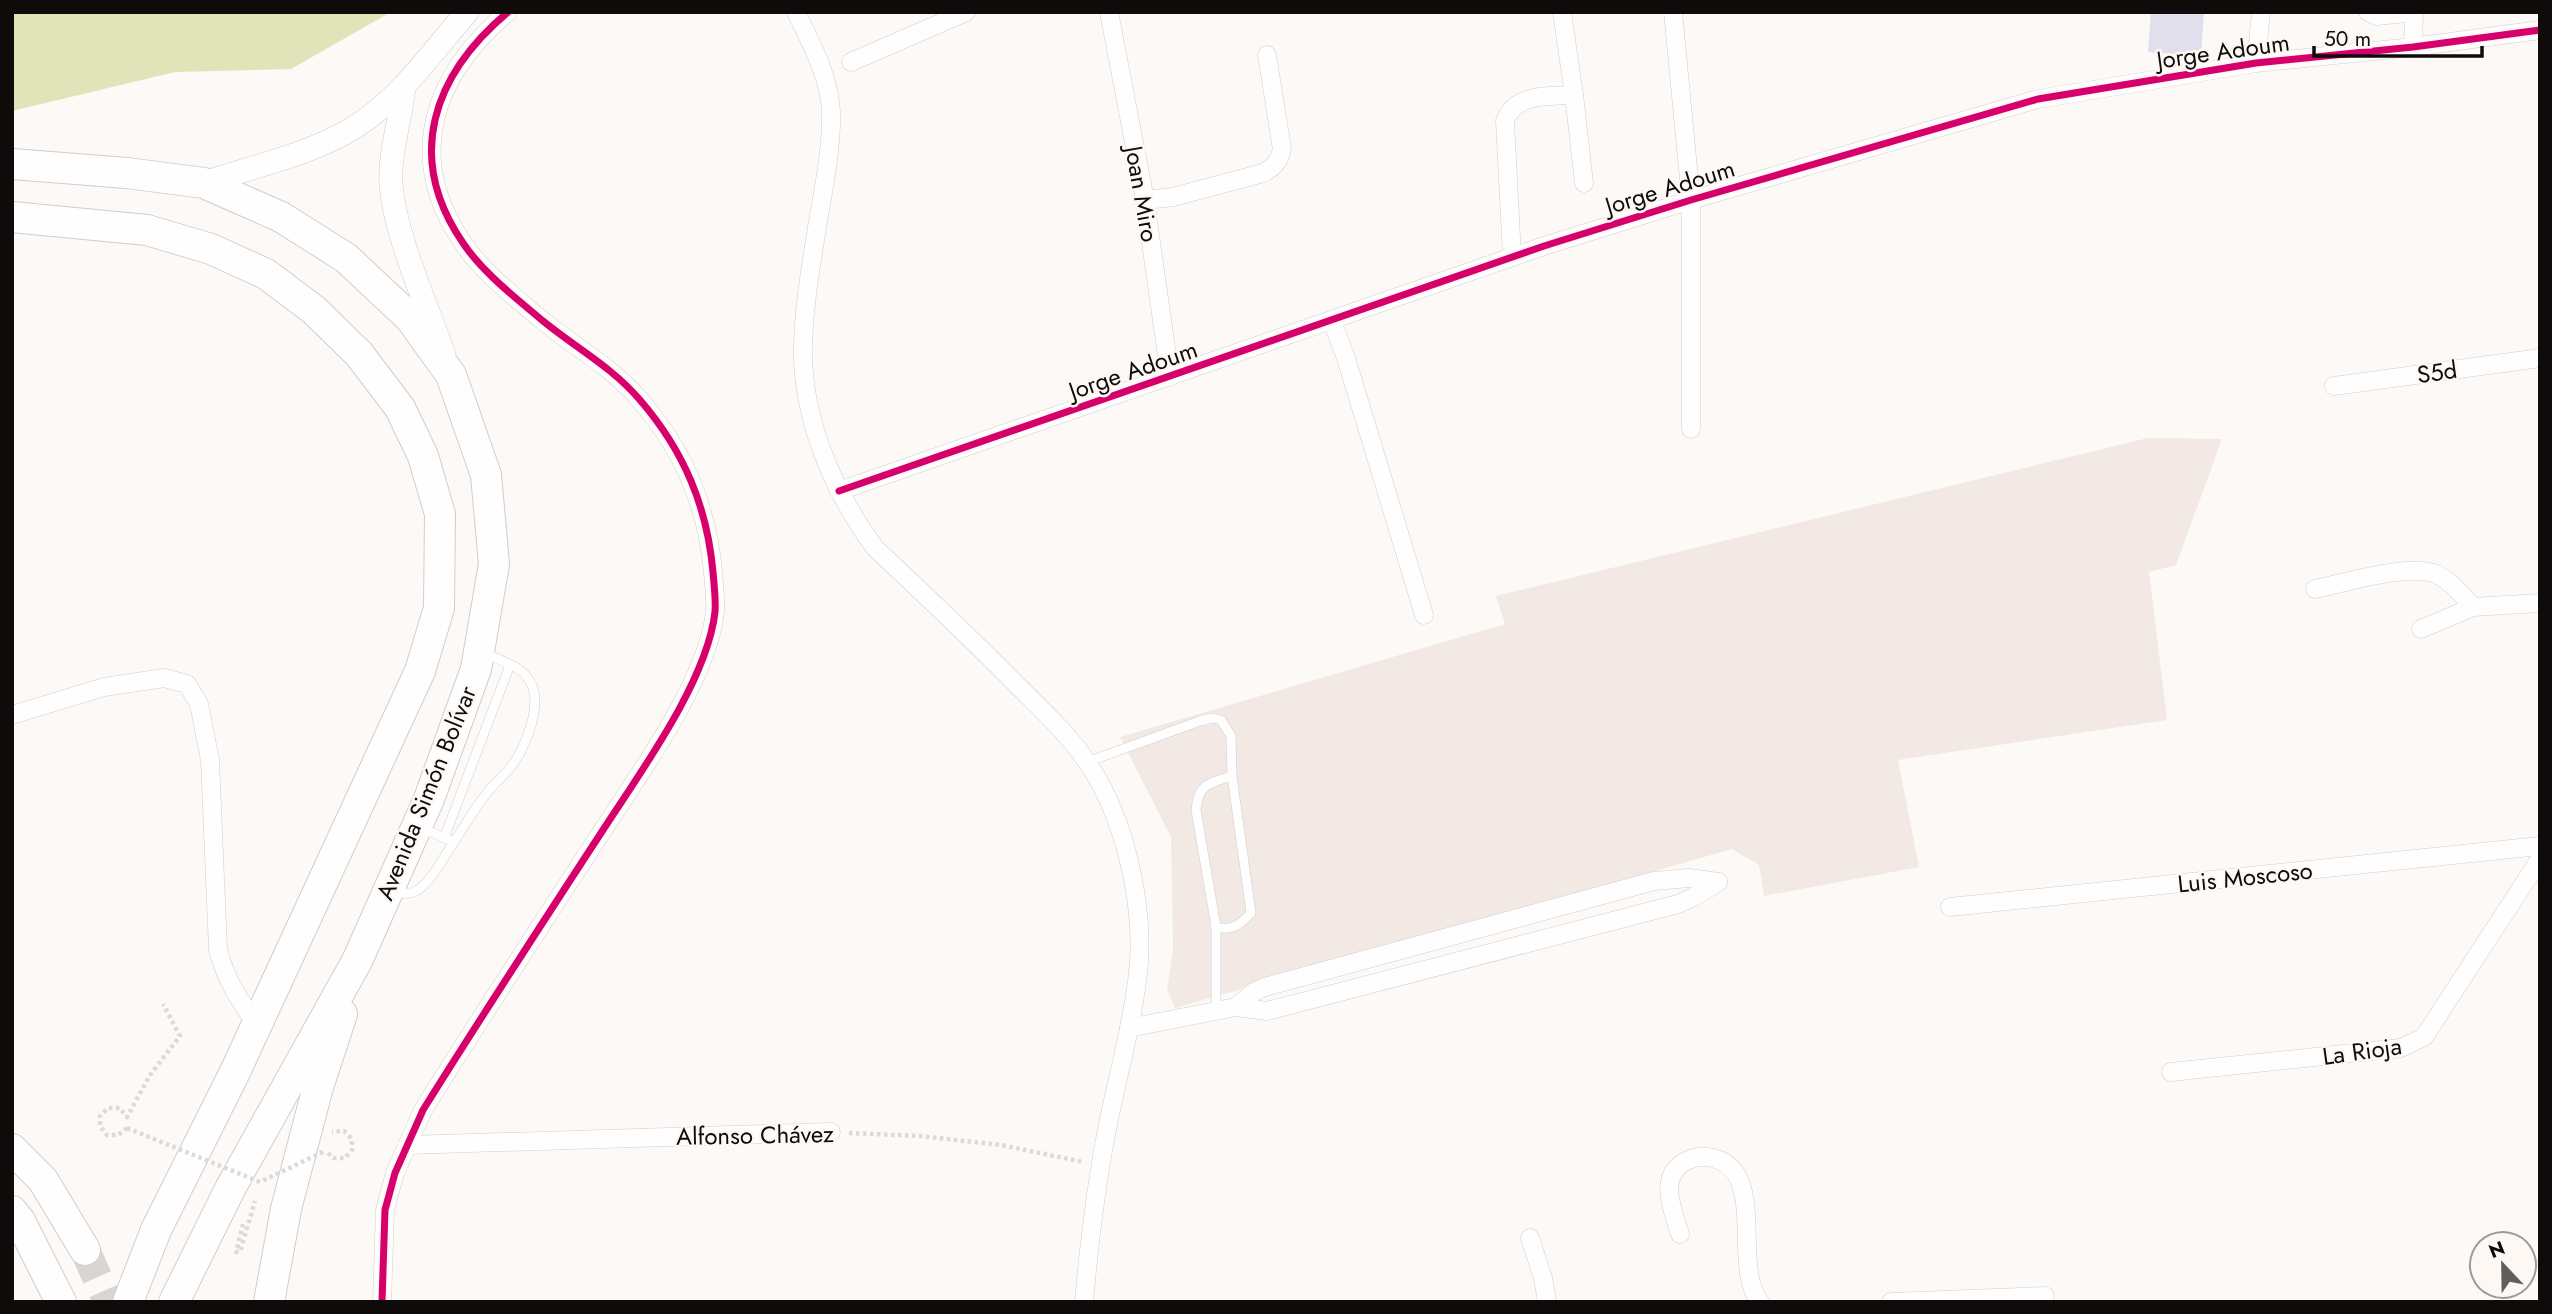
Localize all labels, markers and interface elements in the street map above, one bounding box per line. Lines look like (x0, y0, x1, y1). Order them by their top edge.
scale bar (2314, 14, 2482, 58)
street label: Jorge Adoum (2151, 24, 2292, 78)
text: 50 m (2324, 24, 2371, 54)
street label: Joan Miro (1116, 140, 1168, 245)
street label: Jorge Adoum (1598, 151, 1739, 224)
street label: Jorge Adoum (1061, 332, 1202, 409)
street label: S5d (2415, 352, 2459, 392)
street label: Avenida Simón Bolívar (367, 680, 485, 905)
street label: Luis Moscoso (2176, 853, 2314, 901)
street label: La Rioja (2320, 1028, 2404, 1074)
street label: Alfonso Chávez (676, 1116, 834, 1154)
north arrow (2468, 1230, 2538, 1300)
text: N (2485, 1234, 2509, 1265)

